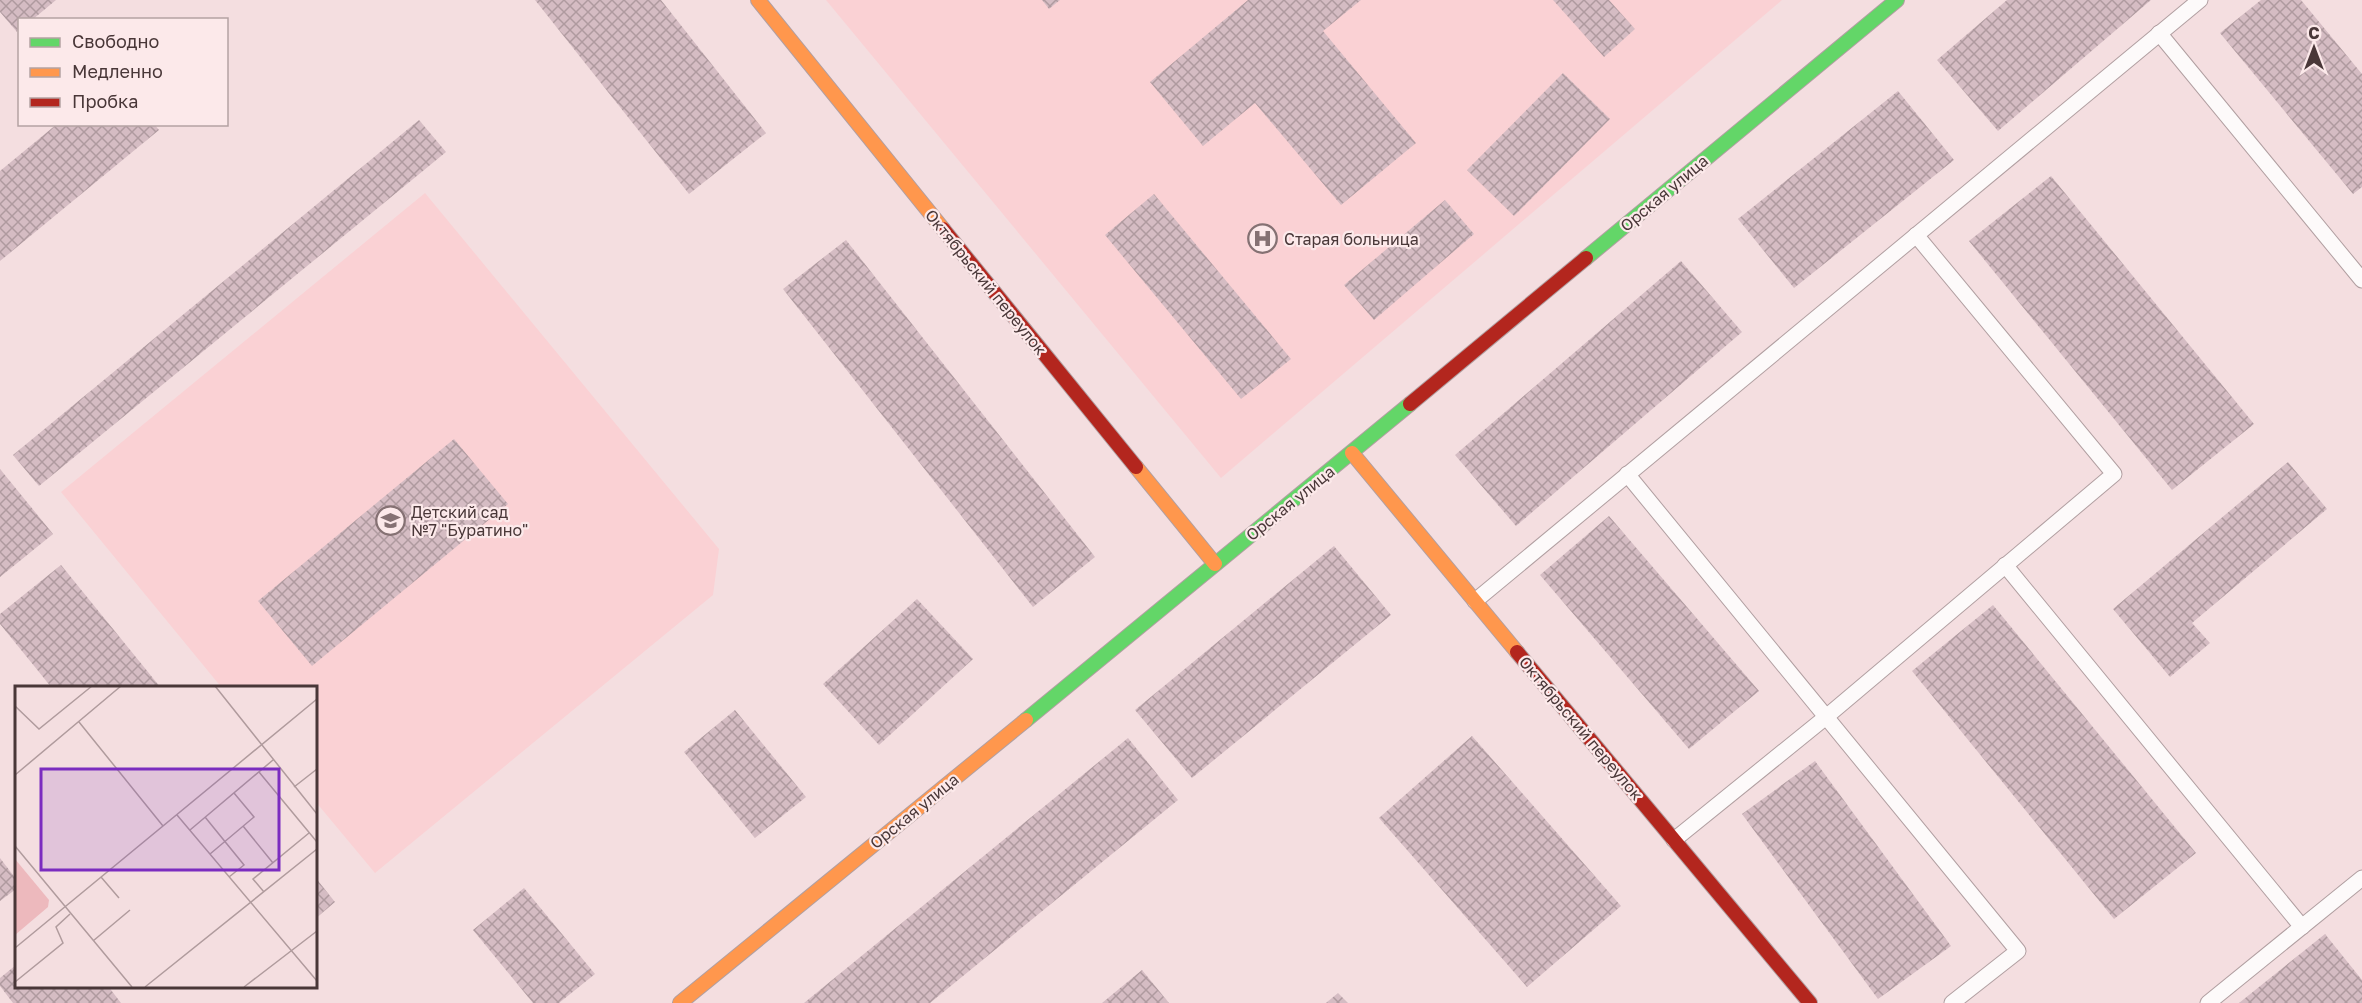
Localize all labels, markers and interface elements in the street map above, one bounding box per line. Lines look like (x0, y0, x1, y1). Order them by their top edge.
legend (18, 18, 228, 126)
north arrow (2284, 18, 2344, 78)
text: С (2308, 23, 2320, 43)
text: Свободно (72, 30, 159, 52)
text: Медленно (72, 60, 163, 82)
text: Пробка (72, 90, 138, 112)
street label: Орская улица (1616, 150, 1712, 236)
street label: Октябрьский переулок (921, 205, 1051, 359)
hospital icon: Старая больница (1247, 223, 1279, 255)
place label: Старая больница (1284, 229, 1419, 249)
street label: Орская улица (1242, 461, 1338, 545)
place label: Детский сад №7 "Буратино" (411, 502, 528, 540)
school or university icon: Детский сад №7 "Буратино" (374, 505, 406, 537)
street label: Октябрьский переулок (1515, 652, 1647, 804)
inset map (15, 686, 316, 988)
street label: Орская улица (866, 769, 962, 853)

